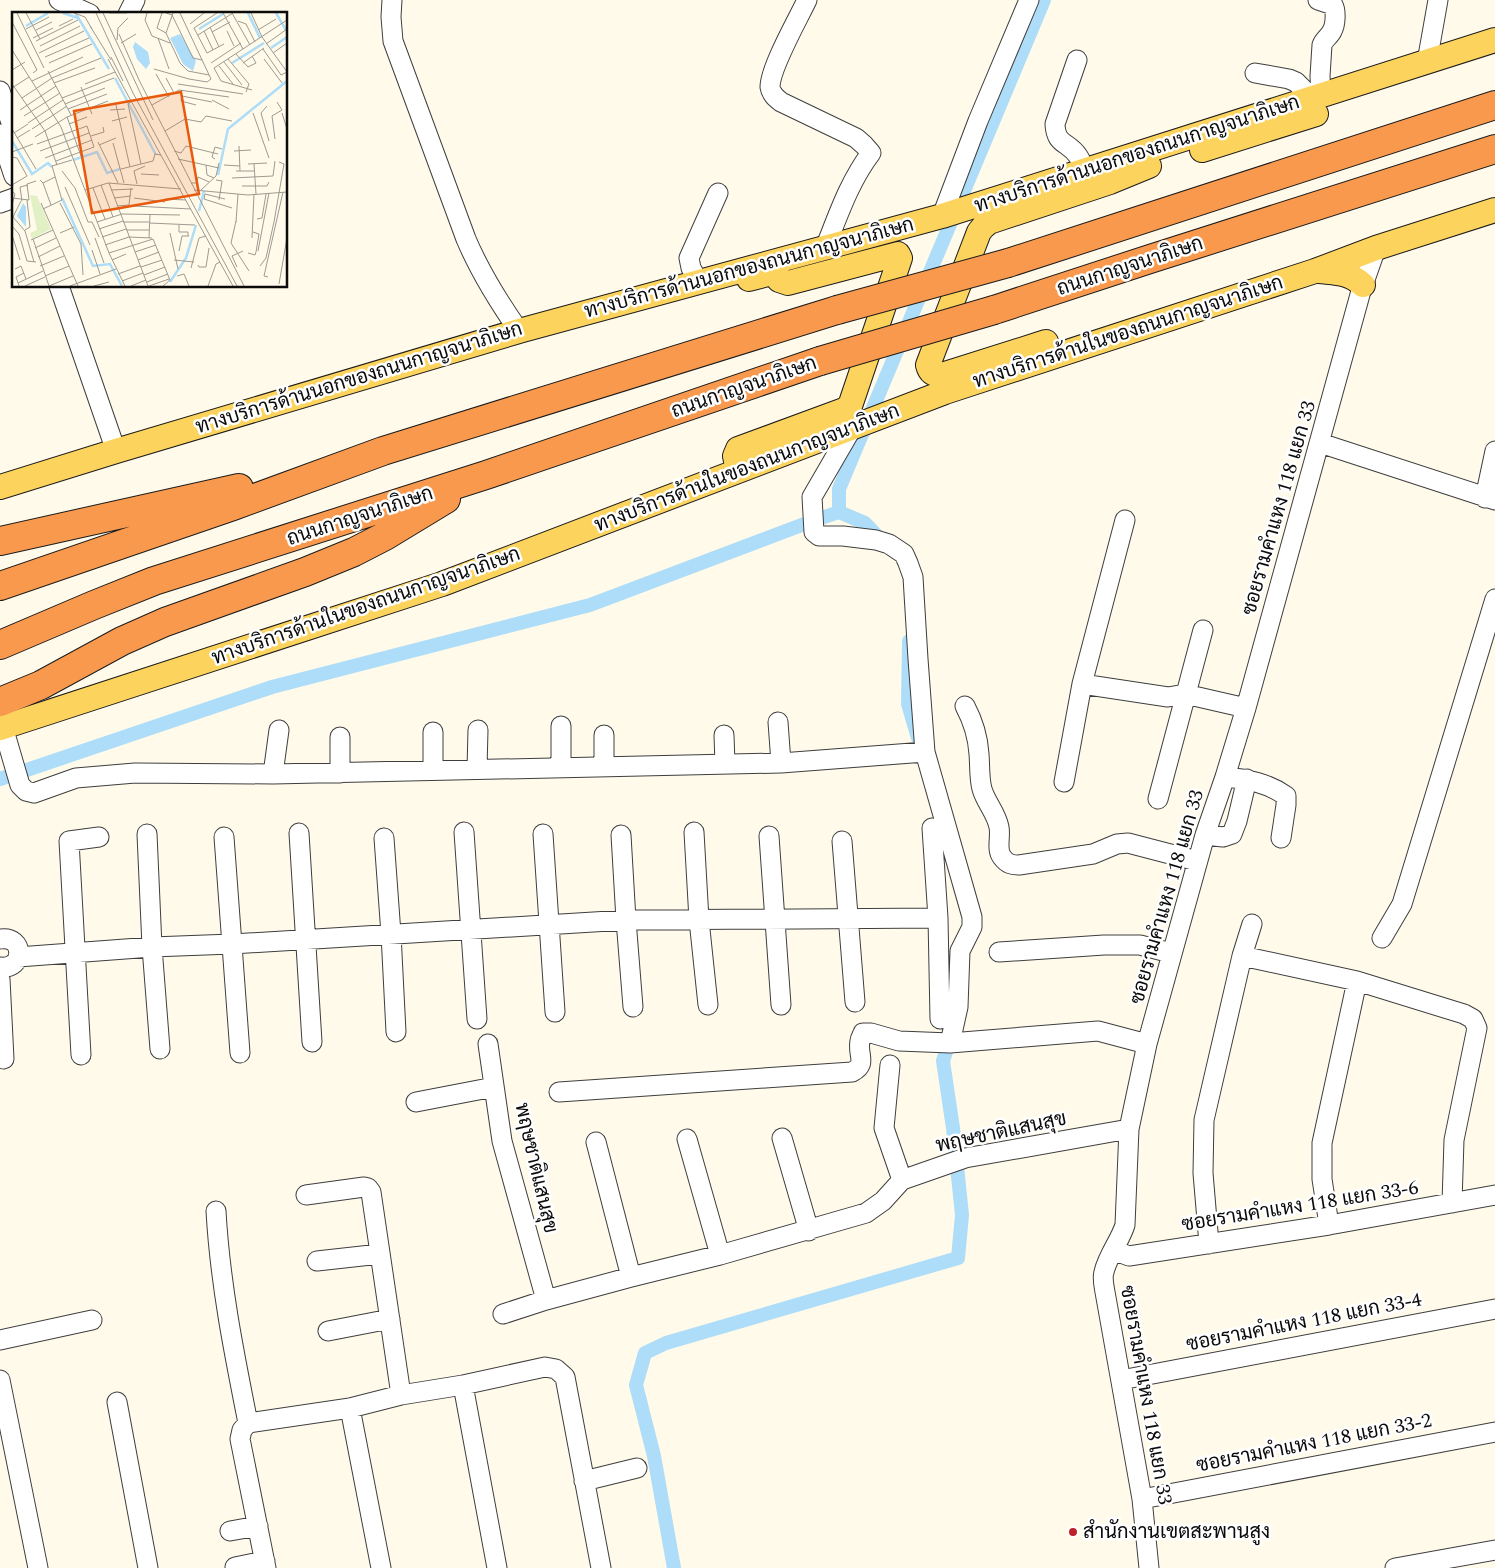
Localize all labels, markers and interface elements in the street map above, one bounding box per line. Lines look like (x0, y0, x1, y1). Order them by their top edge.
inset map (12, 12, 288, 288)
street label: ทางบริการด้านนอกของถนนกาญจนาภิเษก (970, 87, 1304, 221)
street label: ทางบริการด้านนอกของถนนกาญจนาภิเษก (581, 209, 917, 327)
street label: ถนนกาญจนาภิเษก (1053, 228, 1207, 304)
street label: ทางบริการด้านในของถนนกาญจนาภิเษก (969, 268, 1287, 396)
street label: ทางบริการด้านนอกของถนนกาญจนาภิเษก (192, 314, 526, 442)
street label: ถนนกาญจนาภิเษก (667, 348, 821, 426)
street label: ทางบริการด้านในของถนนกาญจนาภิเษก (590, 396, 904, 540)
street label: ซอยรามคำแหง 118 แยก 33 (1234, 397, 1324, 619)
street label: ถนนกาญจนาภิเษก (283, 478, 437, 554)
street label: ทางบริการด้านในของถนนกาญจนาภิเษก (208, 539, 524, 673)
street label: ซอยรามคำแหง 118 แยก 33 (1122, 786, 1212, 1008)
street label: พฤษชาติแสนสุข (506, 1100, 566, 1236)
street label: พฤษชาติแสนสุข (933, 1104, 1069, 1160)
street label: ซอยรามคำแหง 118 แยก 33-6 (1179, 1172, 1421, 1240)
street label: ซอยรามคำแหง 118 แยก 33 (1112, 1283, 1180, 1507)
street label: ซอยรามคำแหง 118 แยก 33-4 (1184, 1284, 1424, 1360)
street label: ซอยรามคำแหง 118 แยก 33-2 (1194, 1405, 1434, 1481)
place label: สำนักงานเขตสะพานสูง (1083, 1517, 1270, 1547)
marker: สำนักงานเขตสะพานสูง (1067, 1526, 1079, 1538)

